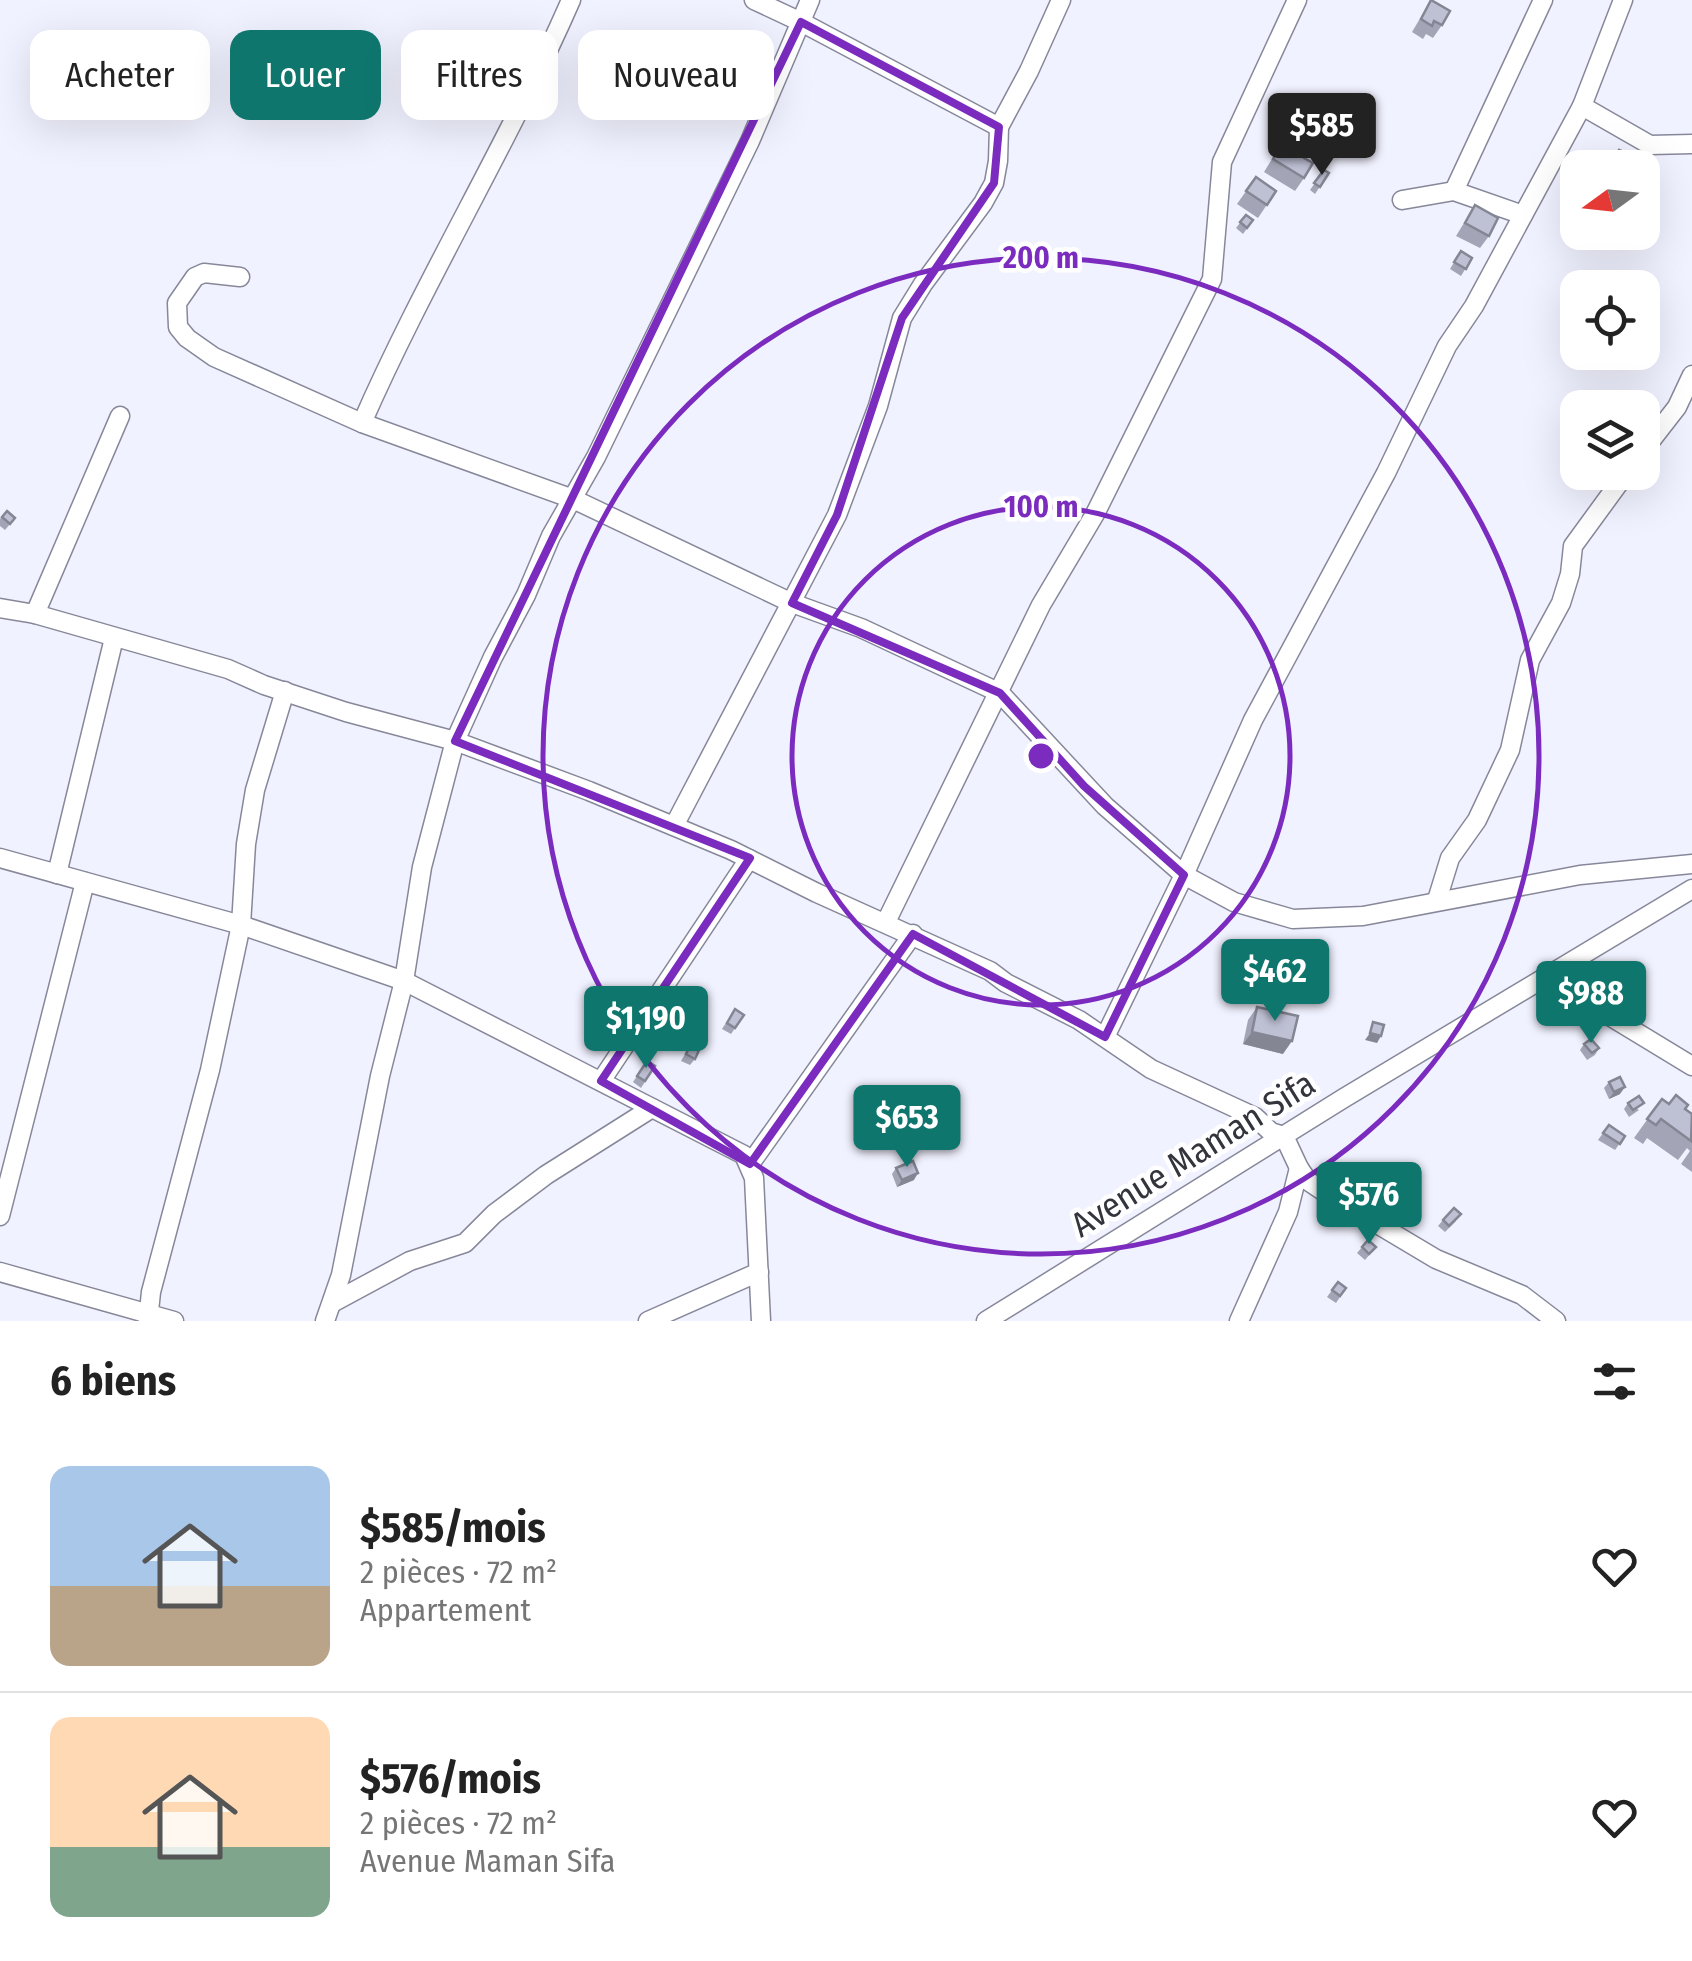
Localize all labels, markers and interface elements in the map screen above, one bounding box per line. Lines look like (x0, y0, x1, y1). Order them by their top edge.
chip: Acheter (30, 30, 210, 120)
chip: Louer (230, 30, 381, 120)
chip: Filtres (401, 30, 558, 120)
chip: Nouveau (578, 30, 774, 120)
pin: $585 (1263, 93, 1381, 178)
text: $585 (1290, 106, 1354, 144)
north arrow (1560, 150, 1660, 250)
map controls (1560, 150, 1660, 490)
text: 200 m (1002, 240, 1079, 276)
button: locate (1560, 270, 1660, 370)
button: layers (1560, 390, 1660, 490)
text: 100 m (1004, 489, 1078, 525)
centre of rings (1023, 738, 1059, 774)
pin: $462 (1216, 939, 1334, 1024)
text: $462 (1243, 952, 1307, 990)
pin: $988 (1532, 961, 1650, 1046)
text: $988 (1558, 974, 1624, 1012)
pin: $1,190 (565, 986, 727, 1071)
text: $1,190 (606, 999, 686, 1037)
street label: Avenue Maman Sifa (1063, 1062, 1323, 1246)
pin: $653 (848, 1085, 966, 1170)
text: $653 (875, 1098, 939, 1136)
pin: $576 (1310, 1162, 1428, 1247)
text: $576 (1339, 1175, 1399, 1213)
icon: filters (1587, 1354, 1642, 1409)
text: 6 biens (50, 1356, 176, 1406)
text: $585/mois (360, 1503, 546, 1553)
icon: home (130, 1506, 250, 1626)
icon: heart (1587, 1539, 1642, 1594)
text: 2 pièces · 72 m² (360, 1553, 557, 1591)
text: Appartement (360, 1591, 531, 1629)
text: $576/mois (360, 1754, 541, 1804)
icon: home (130, 1757, 250, 1877)
icon: heart (1587, 1790, 1642, 1845)
text: 2 pièces · 72 m² (360, 1804, 557, 1842)
text: Avenue Maman Sifa (360, 1842, 616, 1880)

